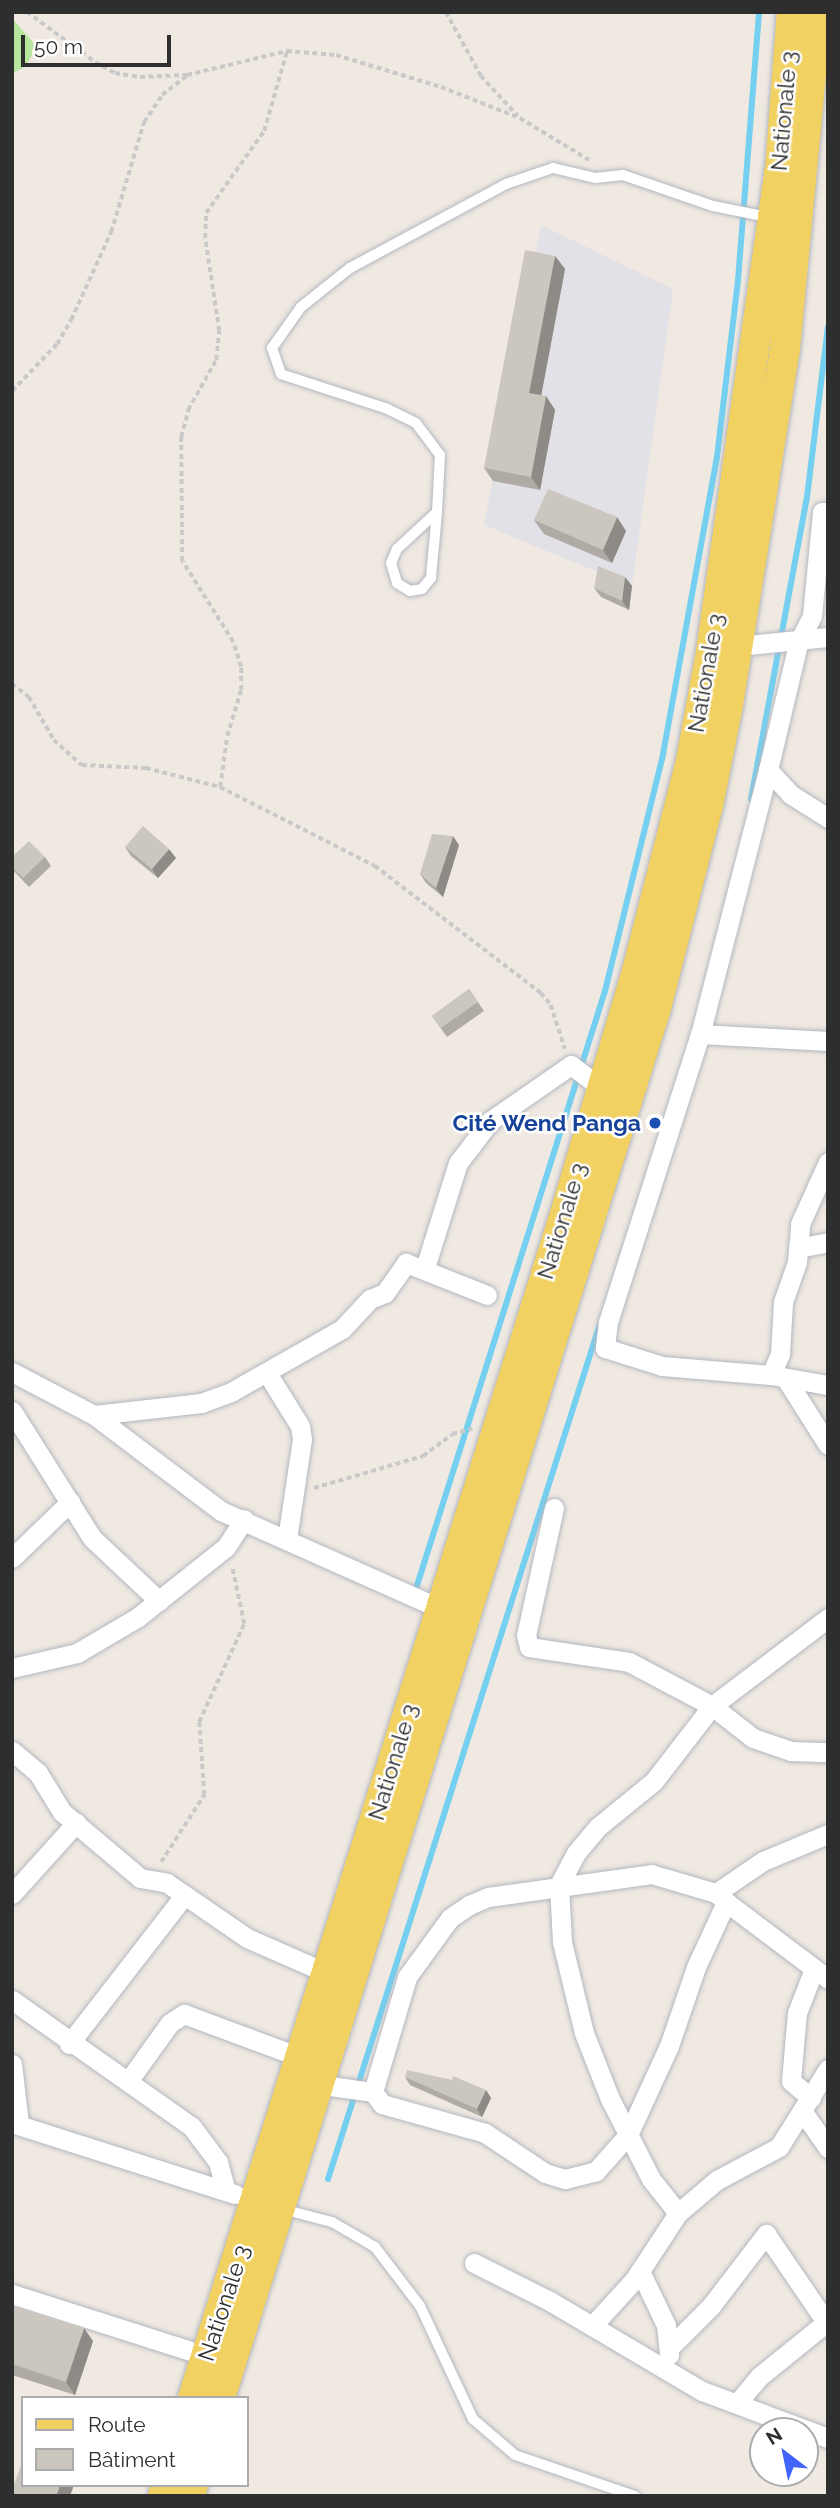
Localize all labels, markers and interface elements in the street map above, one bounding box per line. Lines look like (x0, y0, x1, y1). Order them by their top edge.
scale bar (24, 21, 175, 65)
text: 50 m (34, 34, 83, 59)
street label: Nationale 3 (765, 50, 803, 172)
street label: Nationale 3 (682, 611, 730, 735)
place label: Cité Wend Panga (452, 1109, 641, 1137)
marker: Cité Wend Panga (647, 1115, 663, 1131)
street label: Nationale 3 (531, 1159, 593, 1283)
street label: Nationale 3 (362, 1700, 424, 1824)
street label: Nationale 3 (192, 2242, 256, 2364)
legend (21, 2396, 248, 2487)
text: Route (88, 2412, 146, 2437)
north arrow (749, 2417, 819, 2487)
text: N (762, 2423, 786, 2449)
text: Bâtiment (88, 2447, 176, 2472)

